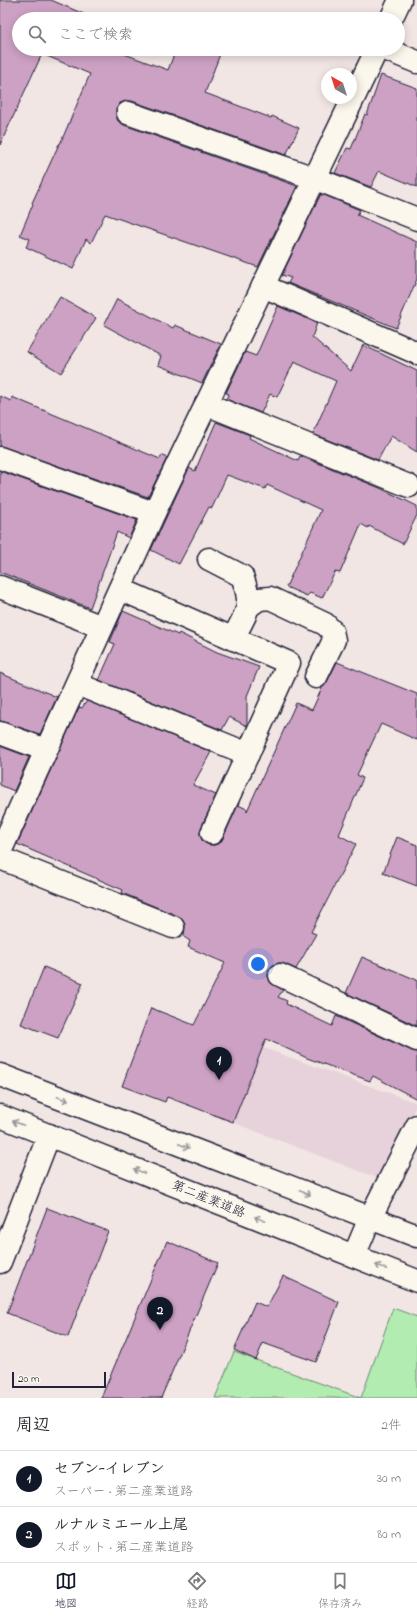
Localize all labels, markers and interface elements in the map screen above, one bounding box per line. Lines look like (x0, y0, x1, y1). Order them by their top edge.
search box (12, 12, 405, 56)
icon: search (26, 23, 48, 45)
text: ここで検索 (58, 24, 133, 46)
north arrow (321, 68, 357, 104)
your location (248, 954, 268, 974)
pin: 1 (206, 1047, 232, 1080)
one-way arrow (56, 1095, 68, 1103)
one-way arrow (13, 1119, 25, 1126)
one-way arrow (177, 1142, 189, 1150)
one-way arrow (134, 1166, 146, 1174)
street label: 第二産業道路 (169, 1176, 248, 1223)
one-way arrow (299, 1189, 311, 1197)
one-way arrow (254, 1214, 266, 1222)
one-way arrow (375, 1262, 387, 1270)
pin: 2 (147, 1297, 173, 1330)
scale bar (12, 1370, 106, 1389)
text: 20 m (18, 1371, 40, 1387)
text: 周辺 (16, 1413, 50, 1438)
text: 2件 (382, 1416, 401, 1435)
text: セブン-イレブン (54, 1458, 165, 1480)
text: 1 (27, 1469, 31, 1488)
text: 30 m (377, 1469, 401, 1488)
text: スーパー · 第二産業道路 (54, 1482, 193, 1501)
text: ルナルミエール上尾 (54, 1514, 188, 1536)
text: 2 (26, 1525, 32, 1544)
text: 80 m (377, 1525, 401, 1544)
text: スポット · 第二産業道路 (54, 1538, 193, 1557)
tab: 地図 (55, 1570, 77, 1612)
tab: 経路 (186, 1570, 208, 1612)
tab: 保存済み (318, 1570, 362, 1612)

